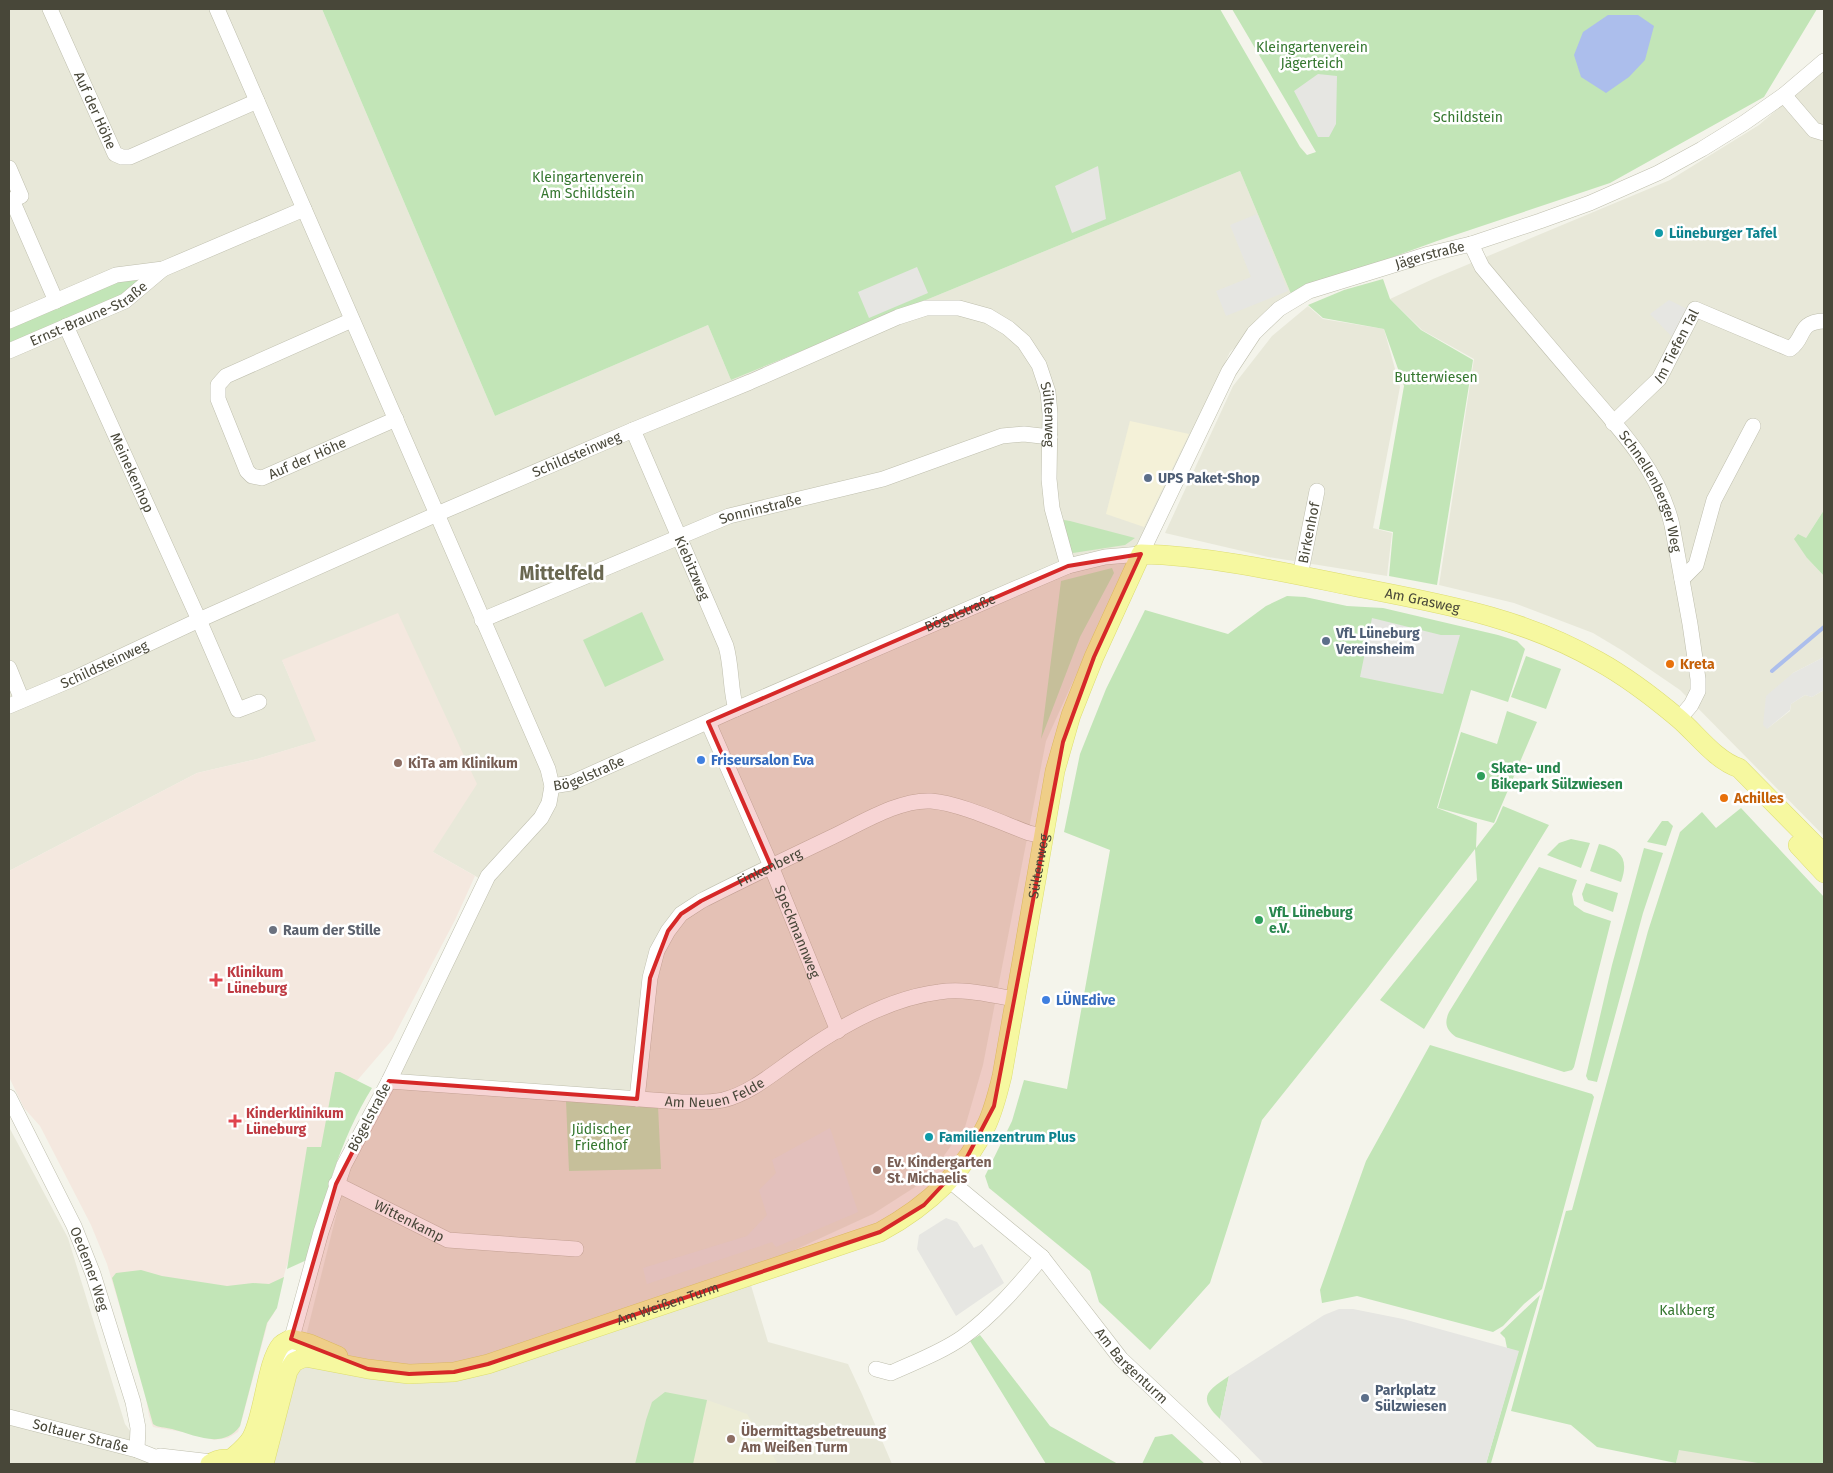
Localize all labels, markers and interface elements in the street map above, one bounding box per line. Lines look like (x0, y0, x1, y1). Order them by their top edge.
park label: Kleingartenverein Jägerteich (1256, 39, 1368, 72)
street label: Auf der Höhe (70, 69, 120, 152)
park label: Schildstein (1433, 109, 1503, 126)
park label: Kleingartenverein Am Schildstein (532, 169, 644, 202)
place label: Lüneburger Tafel (1669, 225, 1778, 242)
marker: Lüneburger Tafel (1653, 227, 1665, 239)
street label: Jägerstraße (1393, 238, 1466, 273)
street label: Ernst-Braune-Straße (27, 278, 151, 350)
street label: Im Tiefen Tal (1651, 306, 1703, 388)
park label: Butterwiesen (1394, 369, 1478, 386)
street label: Sültenweg (1036, 380, 1058, 448)
street label: Schnellenberger Weg (1615, 427, 1685, 554)
street label: Schildsteinweg (530, 428, 625, 481)
street label: Meinekenhop (106, 430, 157, 516)
street label: Auf der Höhe (266, 434, 349, 483)
place label: UPS Paket-Shop (1158, 470, 1260, 487)
marker: UPS Paket-Shop (1142, 472, 1154, 484)
street label: Sonninstraße (716, 491, 803, 528)
street label: Birkenhof (1295, 500, 1324, 565)
street label: Kiebitzweg (671, 533, 713, 603)
district label: Mittelfeld (520, 562, 604, 585)
street label: Am Grasweg (1384, 585, 1462, 617)
street label: Bögelstraße (922, 590, 998, 636)
place label: VfL Lüneburg Vereinsheim (1335, 625, 1420, 658)
marker: VfL Lüneburg Vereinsheim (1320, 635, 1332, 647)
street label: Schildsteinweg (58, 637, 152, 692)
place label: Kreta (1680, 656, 1715, 673)
marker: Kreta (1664, 658, 1676, 670)
street label: Bögelstraße (552, 752, 627, 795)
place label: Friseursalon Eva (711, 752, 815, 769)
marker: Friseursalon Eva (695, 754, 707, 766)
place label: KiTa am Klinikum (408, 755, 518, 772)
marker: KiTa am Klinikum (392, 757, 404, 769)
place label: Skate- und Bikepark Sülzwiesen (1491, 760, 1623, 793)
marker: Skate- und Bikepark Sülzwiesen (1475, 770, 1487, 782)
place label: Achilles (1733, 790, 1784, 807)
marker: Achilles (1718, 792, 1730, 804)
street label: Sültenweg (1025, 832, 1053, 900)
street label: Finkenberg (734, 844, 805, 891)
street label: Speckmannweg (771, 883, 824, 981)
place label: VfL Lüneburg e.V. (1268, 904, 1353, 937)
marker: VfL Lüneburg e.V. (1253, 914, 1265, 926)
place label: Raum der Stille (283, 922, 381, 939)
marker: Raum der Stille (267, 924, 279, 936)
place label: Klinikum Lüneburg (227, 964, 288, 997)
marker: Klinikum Lüneburg (209, 973, 223, 987)
place label: LÜNEdive (1056, 991, 1116, 1009)
marker: LÜNEdive (1040, 994, 1052, 1006)
street label: Am Neuen Felde (664, 1074, 768, 1111)
street label: Bögelstraße (344, 1080, 395, 1155)
place label: Kinderklinikum Lüneburg (246, 1105, 344, 1138)
marker: Kinderklinikum Lüneburg (228, 1114, 242, 1128)
park label: Jüdischer Friedhof (571, 1121, 631, 1154)
place label: Familienzentrum Plus (939, 1129, 1076, 1146)
marker: Familienzentrum Plus (923, 1131, 935, 1143)
place label: Ev. Kindergarten St. Michaelis (887, 1154, 991, 1187)
marker: Ev. Kindergarten St. Michaelis (871, 1164, 883, 1176)
street label: Wittenkamp (371, 1196, 447, 1246)
street label: Oedemer Weg (66, 1224, 112, 1314)
street label: Am Weißen Turm (615, 1279, 721, 1329)
park label: Kalkberg (1659, 1302, 1715, 1319)
street label: Am Bargenturm (1091, 1325, 1171, 1408)
place label: Parkplatz Sülzwiesen (1375, 1382, 1446, 1415)
marker: Parkplatz Sülzwiesen (1359, 1392, 1371, 1404)
street label: Soltauer Straße (31, 1415, 130, 1457)
place label: Übermittagsbetreuung Am Weißen Turm (740, 1422, 887, 1456)
marker: Übermittagsbetreuung Am Weißen Turm (725, 1433, 737, 1445)

